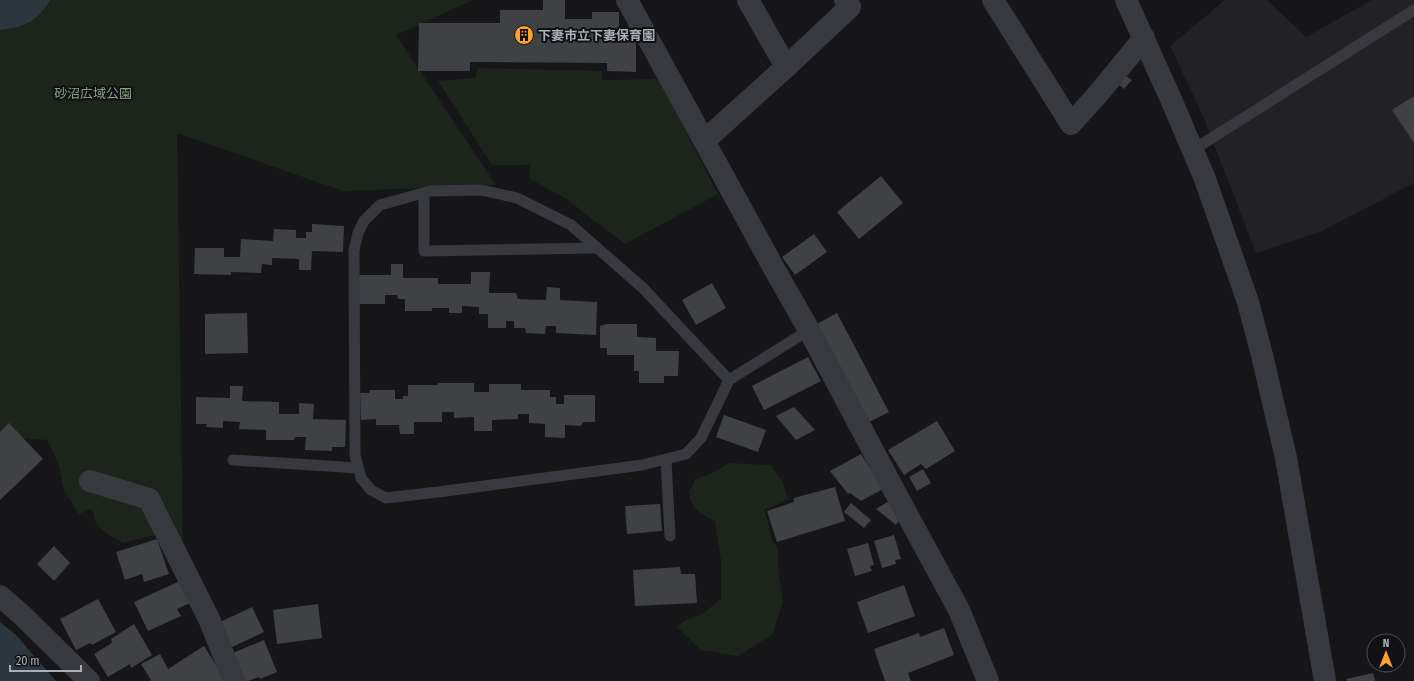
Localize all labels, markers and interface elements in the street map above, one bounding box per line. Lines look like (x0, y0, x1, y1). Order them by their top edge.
building icon: 下妻市立下妻保育園 (513, 24, 535, 46)
place label: 下妻市立下妻保育園 (538, 28, 655, 43)
park label: 砂沼広域公園 (54, 86, 132, 101)
north arrow (1366, 633, 1406, 673)
text: N (1383, 637, 1389, 650)
scale bar (10, 647, 81, 673)
text: 20 m (16, 654, 40, 668)

